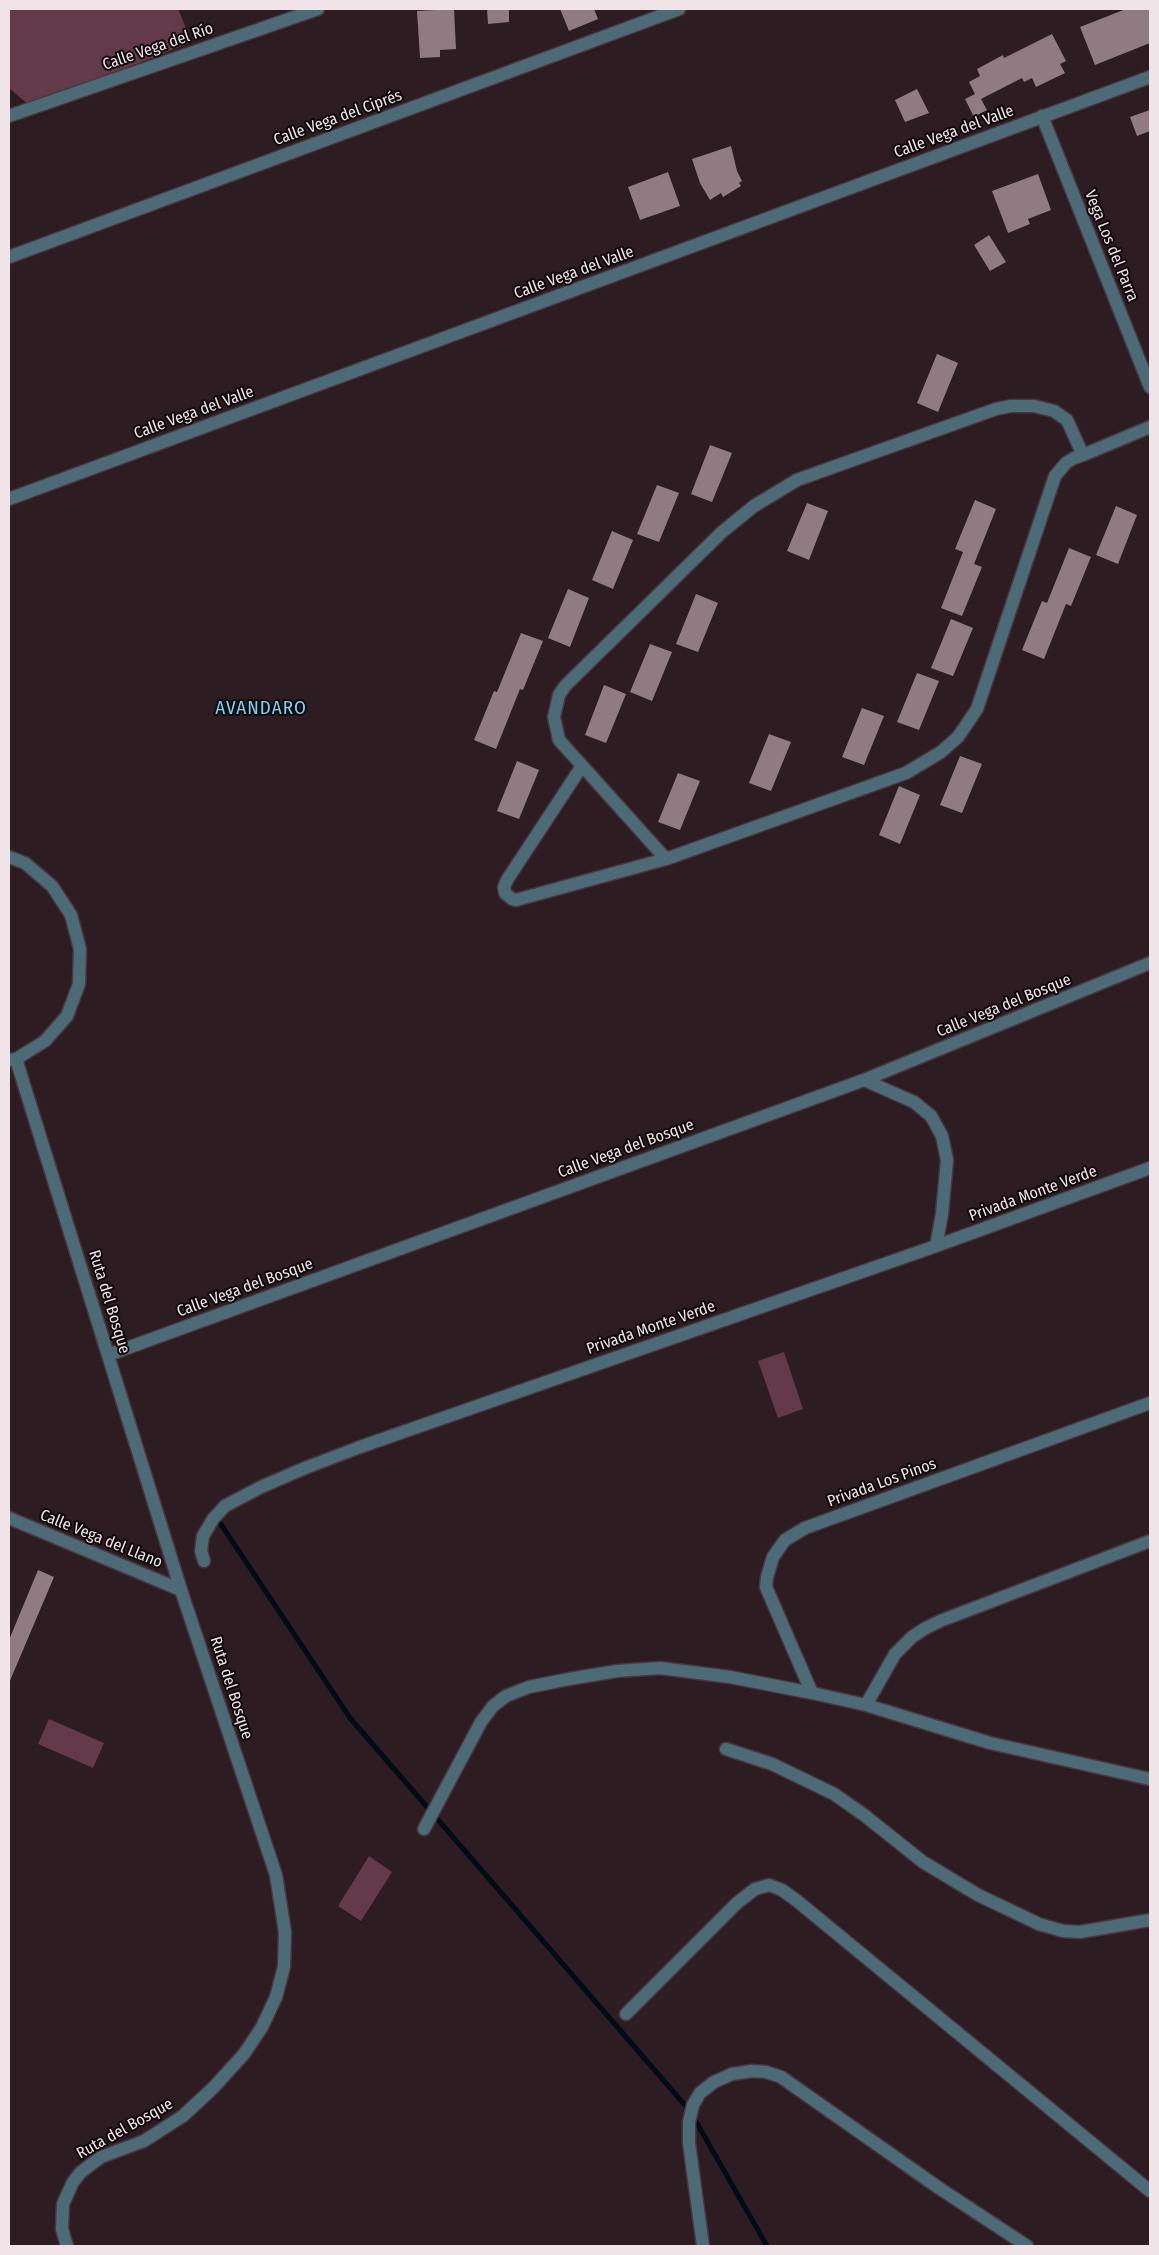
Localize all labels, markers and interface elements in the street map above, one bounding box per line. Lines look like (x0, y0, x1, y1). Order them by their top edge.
street label: Calle Vega del Río (100, 19, 216, 75)
street label: Calle Vega del Ciprés (271, 86, 405, 150)
street label: Calle Vega del Valle (891, 101, 1017, 163)
street label: Vega Los del Parra (1080, 187, 1142, 305)
street label: Calle Vega del Valle (511, 242, 637, 304)
street label: Calle Vega del Valle (131, 382, 257, 444)
district label: AVANDARO (214, 698, 308, 720)
street label: Calle Vega del Bosque (934, 970, 1074, 1042)
street label: Calle Vega del Bosque (555, 1115, 697, 1183)
street label: Privada Monte Verde (966, 1162, 1100, 1226)
street label: Ruta del Bosque (84, 1248, 134, 1356)
street label: Calle Vega del Bosque (174, 1254, 316, 1322)
street label: Privada Monte Verde (584, 1297, 718, 1359)
street label: Privada Los Pinos (825, 1454, 939, 1512)
street label: Calle Vega del Llano (37, 1506, 165, 1572)
street label: Ruta del Bosque (205, 1634, 257, 1742)
street label: Ruta del Bosque (74, 2095, 176, 2163)

